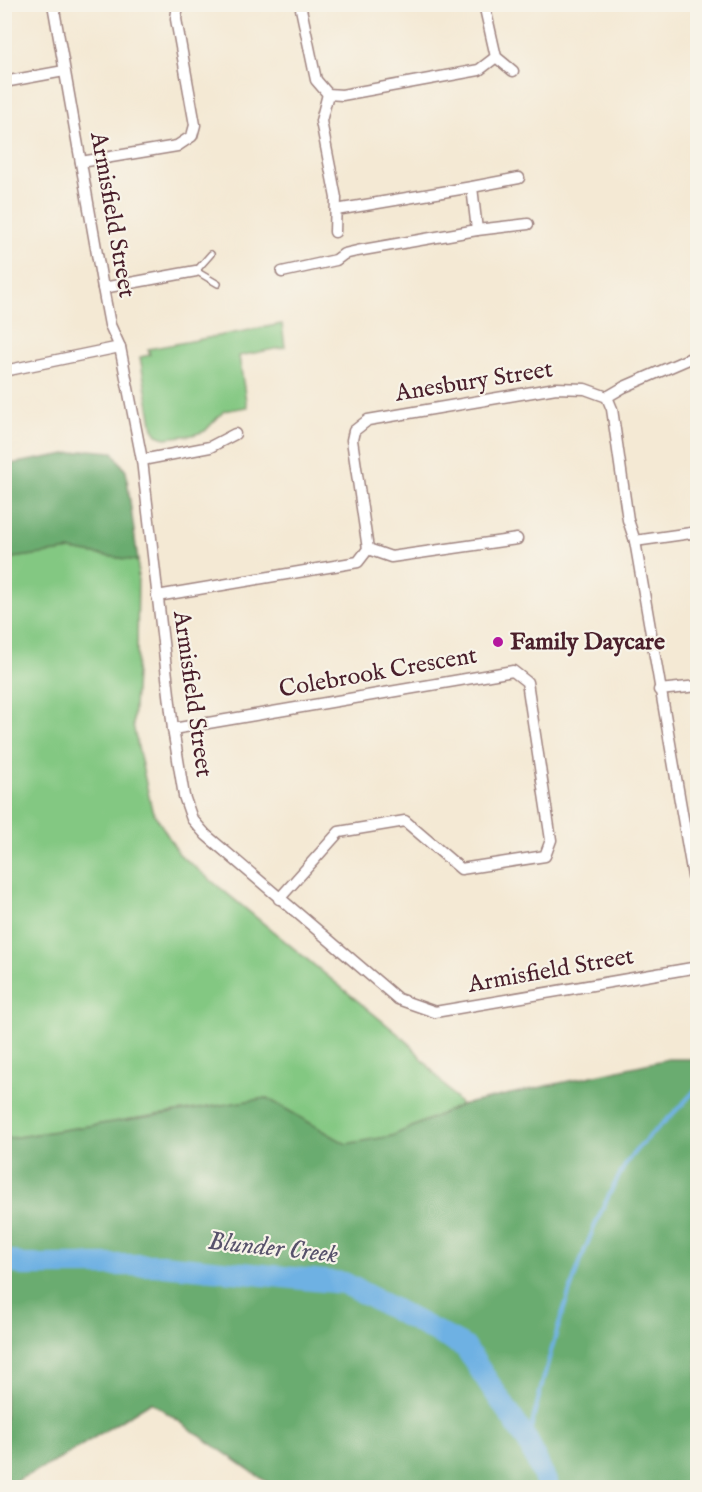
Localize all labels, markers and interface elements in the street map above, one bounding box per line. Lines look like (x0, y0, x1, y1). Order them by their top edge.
street label: Armisfield Street (82, 129, 142, 300)
street label: Anesbury Street (392, 354, 555, 410)
street label: Armisfield Street (165, 608, 219, 779)
place label: Family Daycare (510, 627, 665, 658)
marker: Family Daycare (491, 635, 505, 649)
street label: Colebrook Crescent (277, 640, 479, 706)
street label: Armisfield Street (465, 941, 636, 1001)
water label: Blunder Creek (206, 1225, 340, 1271)

